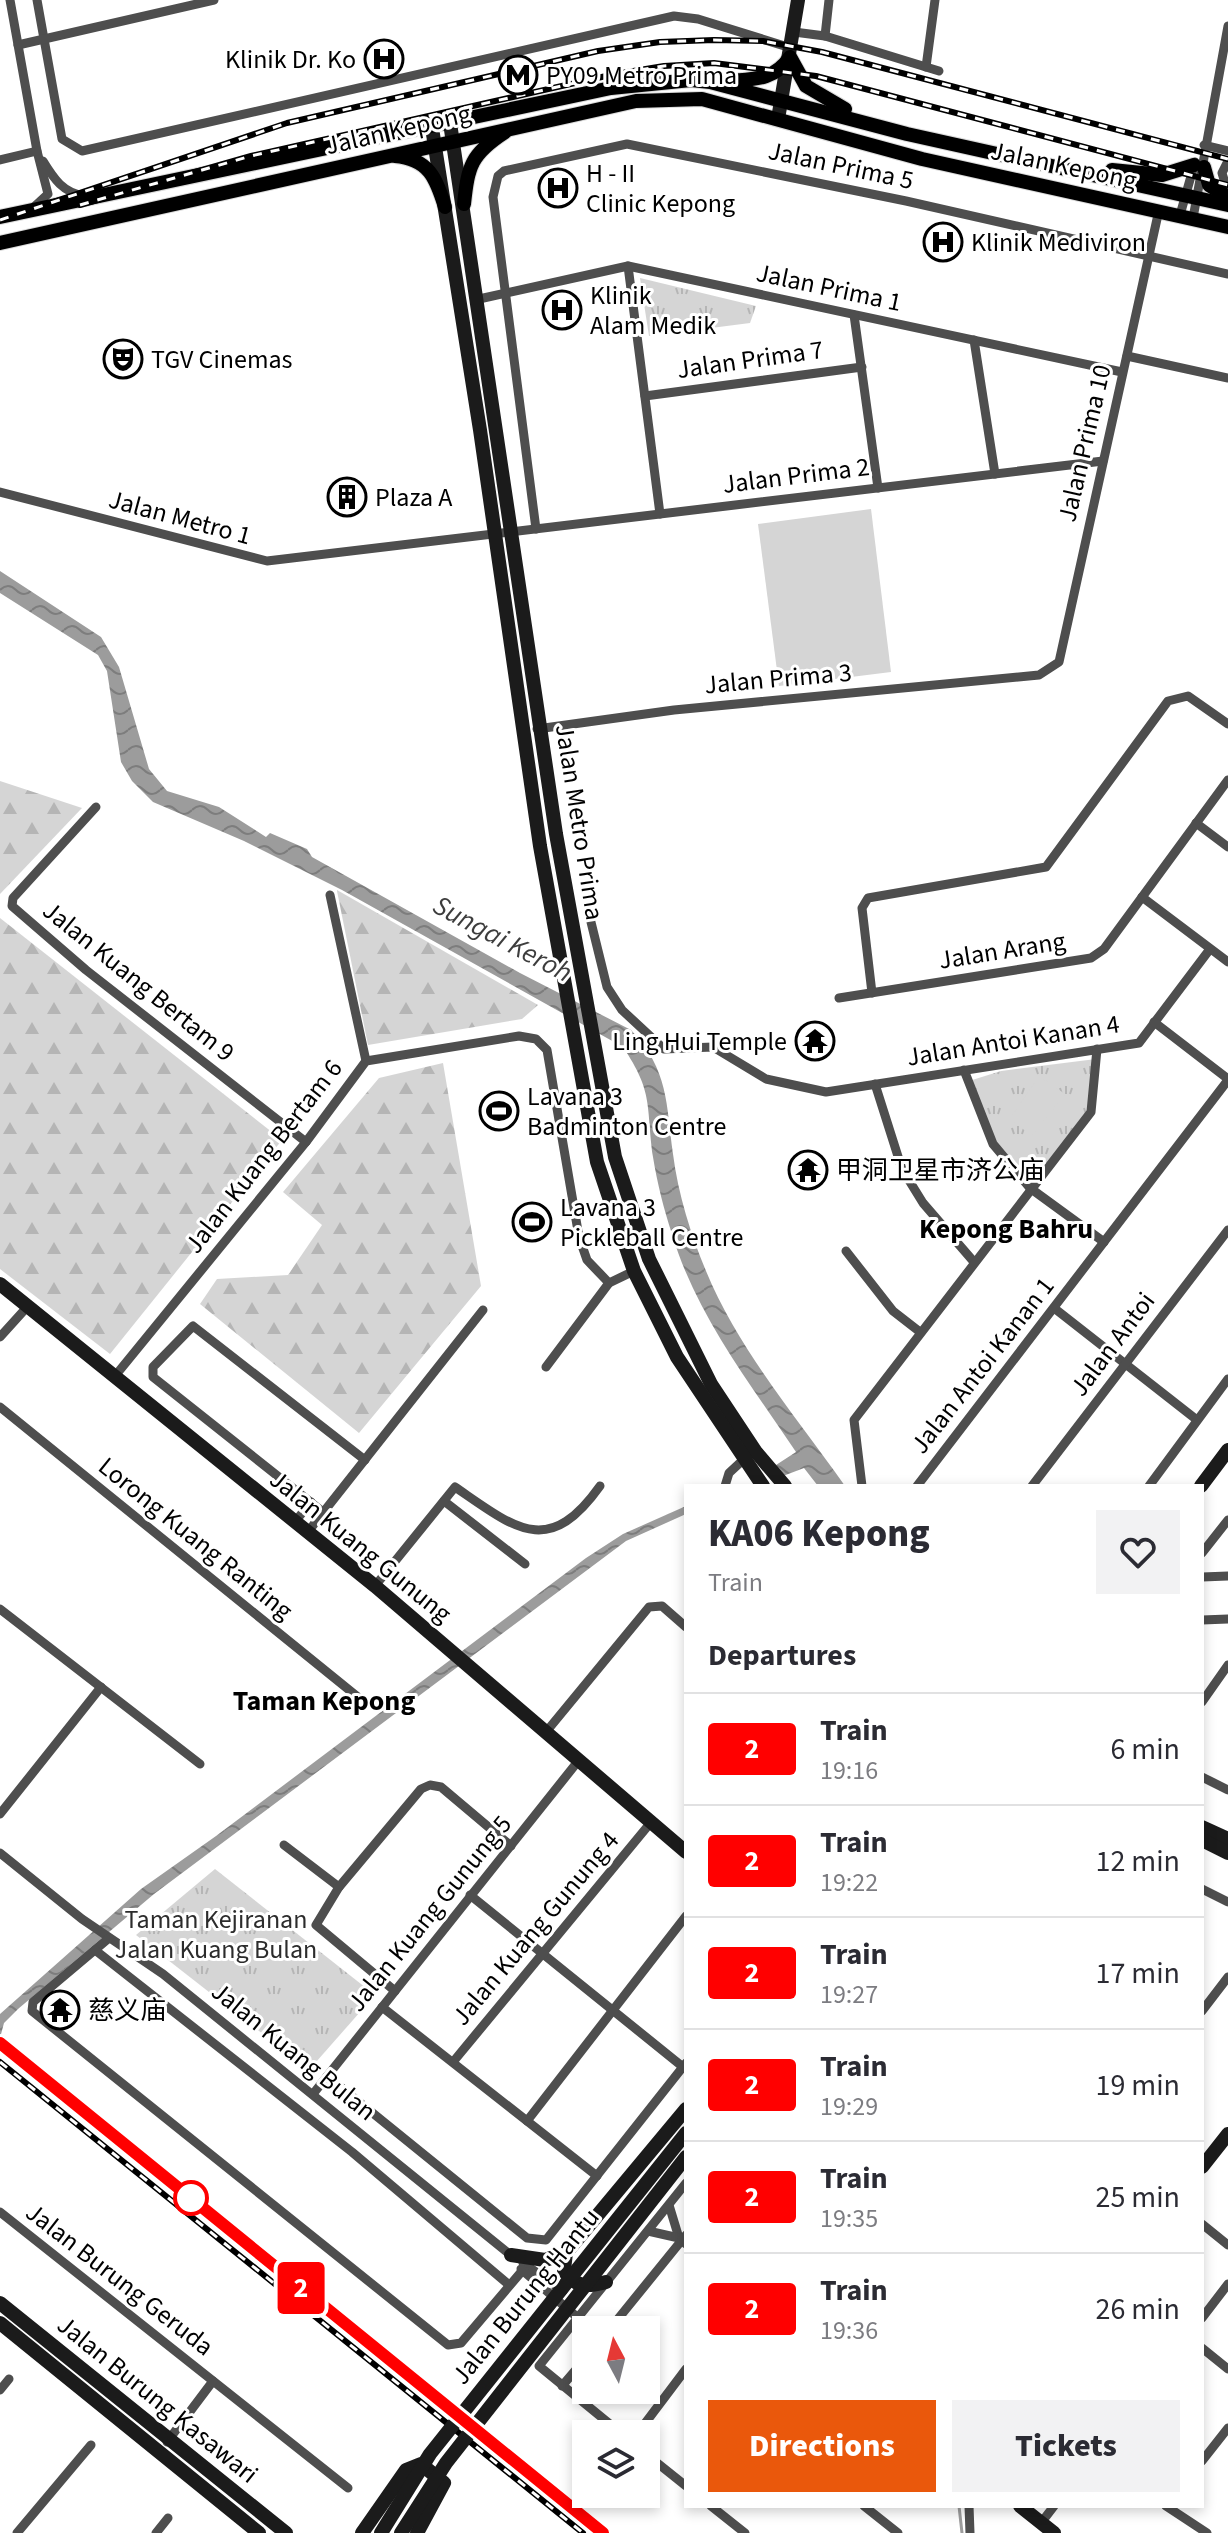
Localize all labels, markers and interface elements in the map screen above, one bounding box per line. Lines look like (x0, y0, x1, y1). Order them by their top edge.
hospital icon: Klinik Dr. Ko (363, 38, 405, 80)
place label: Klinik Dr. Ko (225, 41, 356, 78)
metro station icon: PY09 Metro Prima (497, 54, 539, 96)
place label: PY09 Metro Prima (546, 57, 737, 94)
street label: Jalan Kepong (322, 95, 475, 164)
street label: Jalan Prima 5 (765, 132, 917, 199)
street label: Jalan Kepong (988, 132, 1140, 199)
place label: H - II Clinic Kepong (586, 155, 735, 222)
hospital icon: H - II Clinic Kepong (537, 167, 579, 209)
hospital icon: Klinik Mediviron (922, 221, 964, 263)
place label: Klinik Mediviron (971, 224, 1146, 261)
street label: Jalan Prima 1 (753, 254, 905, 321)
place label: Klinik Alam Medik (590, 277, 716, 344)
hospital icon: Klinik Alam Medik (541, 289, 583, 331)
street label: Jalan Prima 7 (674, 331, 826, 388)
theatre icon: TGV Cinemas (102, 338, 144, 380)
place label: TGV Cinemas (151, 341, 293, 378)
street label: Jalan Prima 10 (1048, 361, 1121, 525)
street label: Jalan Prima 2 (721, 448, 872, 503)
building icon: Plaza A (326, 476, 368, 518)
place label: Plaza A (375, 479, 453, 516)
street label: Jalan Metro 1 (105, 481, 255, 554)
street label: Jalan Prima 3 (703, 654, 853, 703)
street label: Jalan Metro Prima (546, 721, 613, 923)
water label: Sungai Keroh (426, 885, 579, 992)
street label: Jalan Kuang Bertam 9 (35, 892, 243, 1070)
street label: Jalan Arang (936, 922, 1068, 979)
street label: Jalan Antoi Kanan 4 (904, 1005, 1122, 1076)
temple icon: Ling Hui Temple (794, 1020, 836, 1062)
place label: Ling Hui Temple (612, 1023, 787, 1060)
street label: Jalan Kuang Bertam 6 (176, 1051, 351, 1261)
place label: Lavana 3 Badminton Centre (527, 1078, 726, 1145)
sports icon: Lavana 3 Badminton Centre (478, 1090, 520, 1132)
temple icon: 甲洞卫星市济公庙 (787, 1149, 829, 1191)
place label: 甲洞卫星市济公庙 (836, 1152, 1044, 1189)
place label: Lavana 3 Pickleball Centre (560, 1189, 743, 1256)
sports icon: Lavana 3 Pickleball Centre (511, 1201, 553, 1243)
district label: Kepong Bahru (919, 1209, 1093, 1249)
street label: Jalan Antoi Kanan 1 (902, 1269, 1063, 1461)
street label: Jalan Antoi (1061, 1284, 1164, 1404)
street label: Lorong Kuang Ranting (90, 1448, 301, 1629)
street label: Jalan Kuang Gunung (262, 1461, 460, 1632)
text: KA06 Kepong (708, 1507, 930, 1561)
button: heart (1096, 1510, 1180, 1594)
text: Train (708, 1564, 763, 1601)
text: Departures (708, 1634, 856, 1677)
district label: Taman Kepong (233, 1681, 415, 1721)
text: Train (820, 1709, 888, 1752)
text: 6 min (1110, 1728, 1180, 1771)
text: 2 (745, 1729, 759, 1769)
text: 19:16 (820, 1752, 878, 1789)
street label: Jalan Kuang Gunung 5 (338, 1807, 520, 2019)
text: Train (820, 1821, 888, 1864)
street label: Jalan Kuang Gunung 4 (443, 1823, 628, 2033)
text: 12 min (1096, 1840, 1180, 1883)
text: 2 (745, 1841, 759, 1881)
text: 19:22 (820, 1864, 878, 1901)
park label: Taman Kejiranan Jalan Kuang Bulan (115, 1901, 317, 1968)
text: Train (820, 1933, 888, 1976)
text: 17 min (1096, 1952, 1180, 1995)
text: 2 (745, 1953, 759, 1993)
street label: Jalan Kuang Bulan (203, 1973, 384, 2130)
text: 19:27 (820, 1976, 878, 2013)
temple icon: 慈义庙 (39, 1989, 81, 2031)
place label: 慈义庙 (88, 1992, 166, 2029)
text: Train (820, 2045, 888, 2088)
text: 19 min (1096, 2064, 1180, 2107)
text: 2 (745, 2065, 759, 2105)
text: 19:29 (820, 2088, 878, 2125)
text: Train (820, 2157, 888, 2200)
text: 25 min (1096, 2176, 1180, 2219)
text: 2 (745, 2177, 759, 2217)
unlabelled marker (174, 2181, 208, 2215)
street label: Jalan Burung Geruda (18, 2194, 221, 2365)
street label: Jalan Burung Hantu (443, 2200, 608, 2392)
text: 19:35 (820, 2200, 878, 2237)
line badge: 2 (275, 2262, 327, 2314)
text: 2 (294, 2268, 308, 2308)
text: Train (820, 2269, 888, 2312)
text: 26 min (1096, 2288, 1180, 2331)
text: 2 (745, 2289, 759, 2329)
street label: Jalan Burung Kasawari (49, 2307, 266, 2492)
text: 19:36 (820, 2312, 878, 2349)
north arrow (572, 2316, 660, 2404)
map controls (572, 2316, 660, 2508)
button: Directions (708, 2400, 936, 2492)
button: Tickets (952, 2400, 1180, 2492)
button: layers (572, 2420, 660, 2508)

